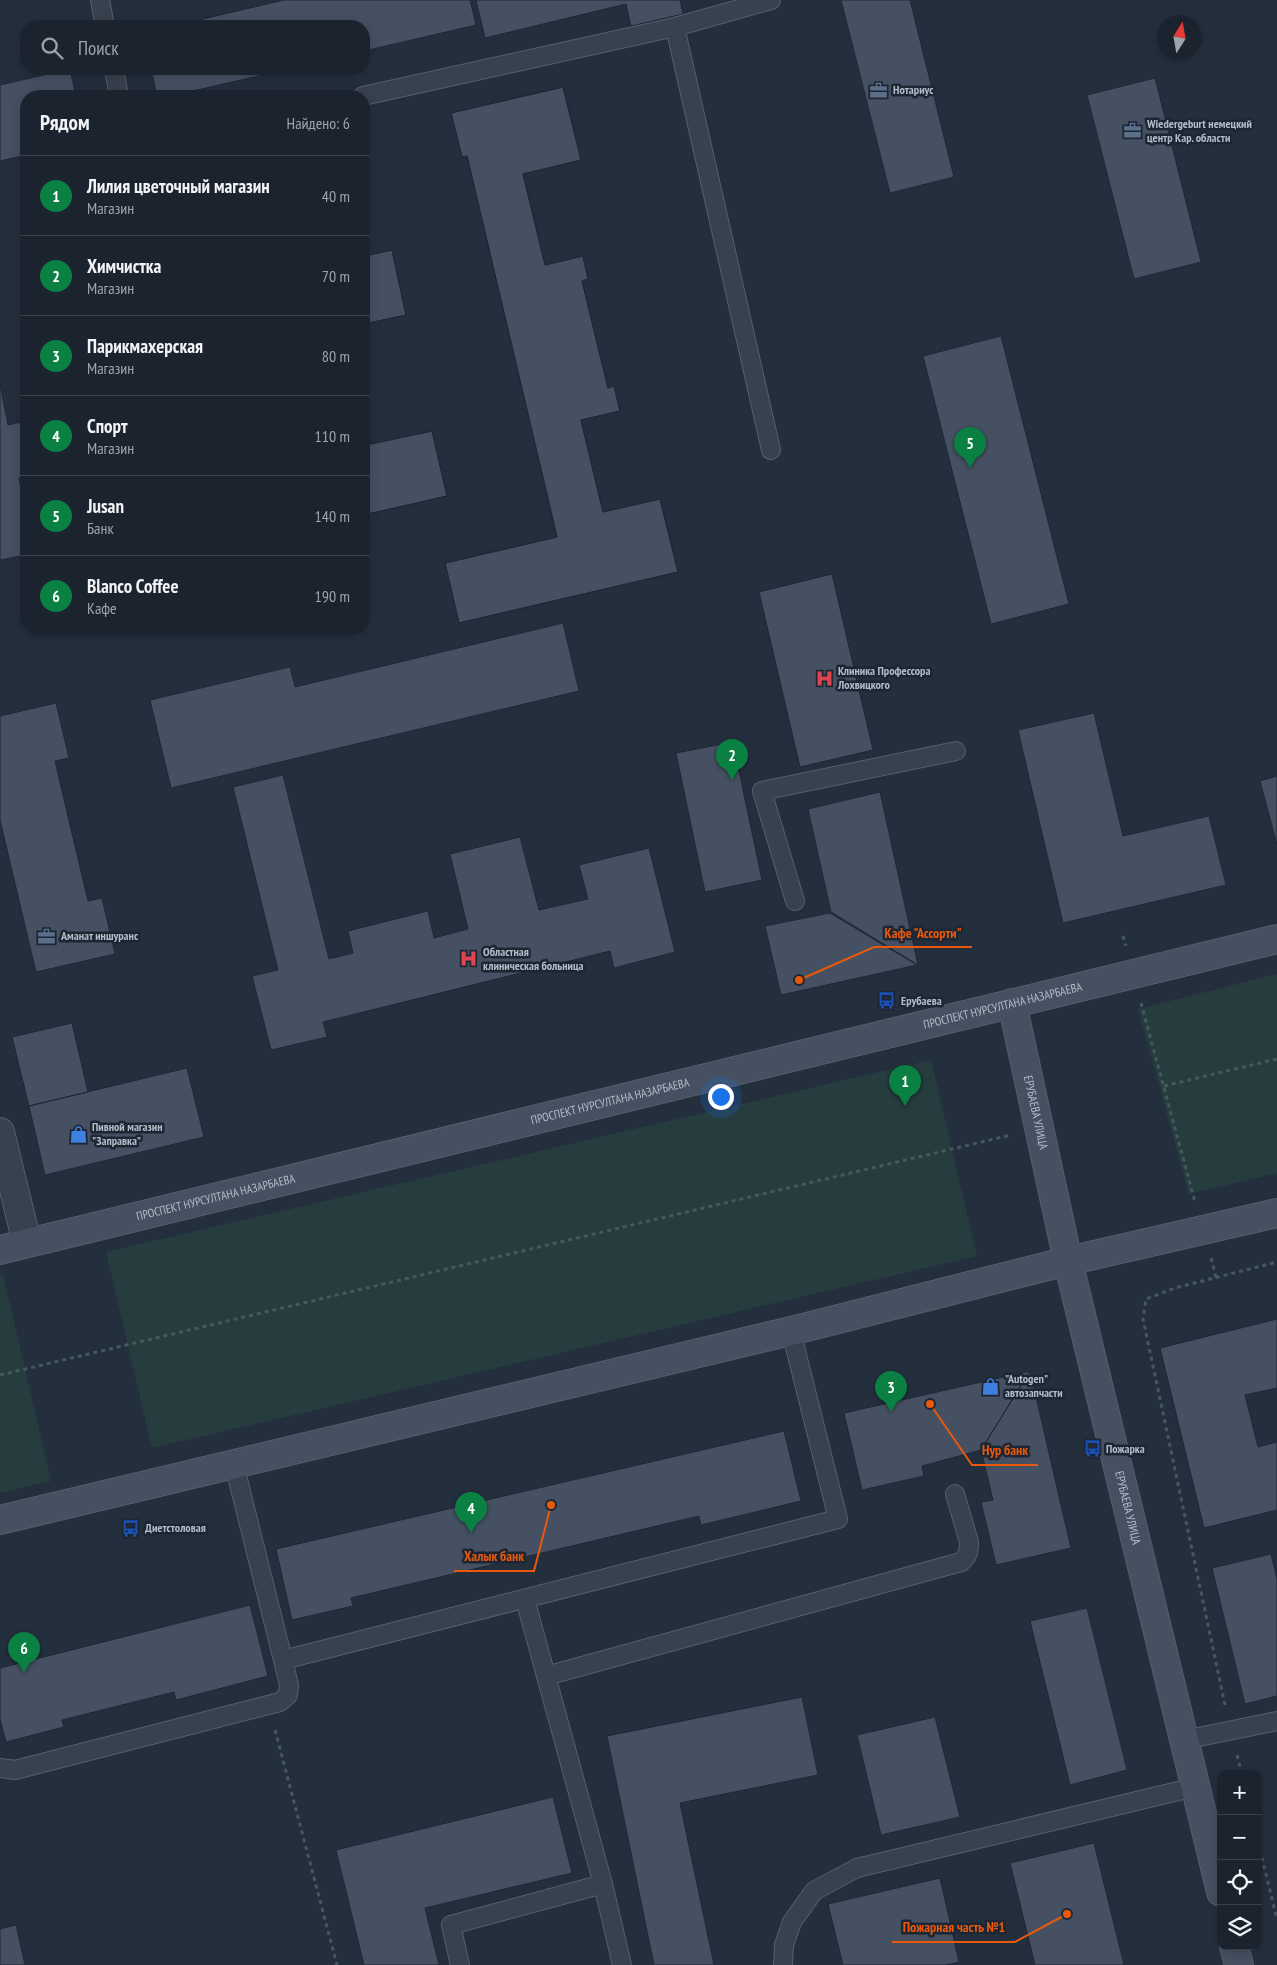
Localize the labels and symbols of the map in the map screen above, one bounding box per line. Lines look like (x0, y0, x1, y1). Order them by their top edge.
north arrow (1157, 15, 1202, 60)
office icon: Нотариус (869, 80, 889, 100)
place label: Нотариус (893, 82, 934, 97)
place label: Wiedergeburt немецкий центр Кар. области (1146, 116, 1252, 145)
office icon: Wiedergeburt немецкий центр Кар. области (1123, 121, 1143, 141)
pin: 5 (954, 427, 986, 468)
place label: Клиника Профессора Лохвицкого (837, 663, 930, 692)
hospital icon: Клиника Профессора Лохвицкого (814, 668, 834, 688)
pin: 2 (716, 739, 748, 780)
callout: Кафе "Ассорти" (874, 918, 972, 947)
text: Кафе "Ассорти" (884, 924, 962, 942)
office icon: Аманат иншуранс (37, 926, 57, 946)
place label: Аманат иншуранс (60, 928, 139, 943)
place label: Областная клиническая больница (483, 944, 584, 973)
hospital icon: Областная клиническая больница (459, 949, 479, 969)
street label: ПРОСПЕКТ НУРСУЛТАНА НАЗАРБАЕВА (922, 979, 1084, 1032)
bus stop icon: Ерубаева (877, 991, 897, 1011)
place label: Ерубаева (901, 993, 942, 1008)
pin: 1 (889, 1065, 921, 1106)
street label: ПРОСПЕКТ НУРСУЛТАНА НАЗАРБАЕВА (529, 1074, 691, 1127)
street label: ЕРУБАЕВА УЛИЦА (1021, 1074, 1052, 1151)
your location (708, 1084, 734, 1110)
place label: Пивной магазин "Заправка" (92, 1119, 163, 1148)
shop icon: Пивной магазин "Заправка" (68, 1124, 88, 1144)
street label: ПРОСПЕКТ НУРСУЛТАНА НАЗАРБАЕВА (135, 1170, 297, 1224)
pin: 3 (875, 1371, 907, 1412)
place label: "Autogen" автозапчасти (1005, 1371, 1063, 1400)
shop icon: "Autogen" автозапчасти (981, 1376, 1001, 1396)
callout: Нур банк (972, 1436, 1038, 1465)
bus stop icon: Пожарка (1082, 1439, 1102, 1459)
text: Нур банк (982, 1441, 1028, 1459)
place label: Пожарка (1106, 1441, 1145, 1456)
street label: ЕРУБАЕВА УЛИЦА (1112, 1469, 1145, 1546)
pin: 4 (455, 1492, 487, 1533)
bus stop icon: Диетстоловая (121, 1518, 141, 1538)
place label: Диетстоловая (145, 1520, 206, 1535)
callout: Халык банк (454, 1542, 534, 1571)
text: Халык банк (464, 1547, 524, 1565)
pin: 6 (8, 1632, 40, 1673)
callout: Пожарная часть №1 (892, 1913, 1015, 1942)
text: Пожарная часть №1 (903, 1918, 1005, 1936)

